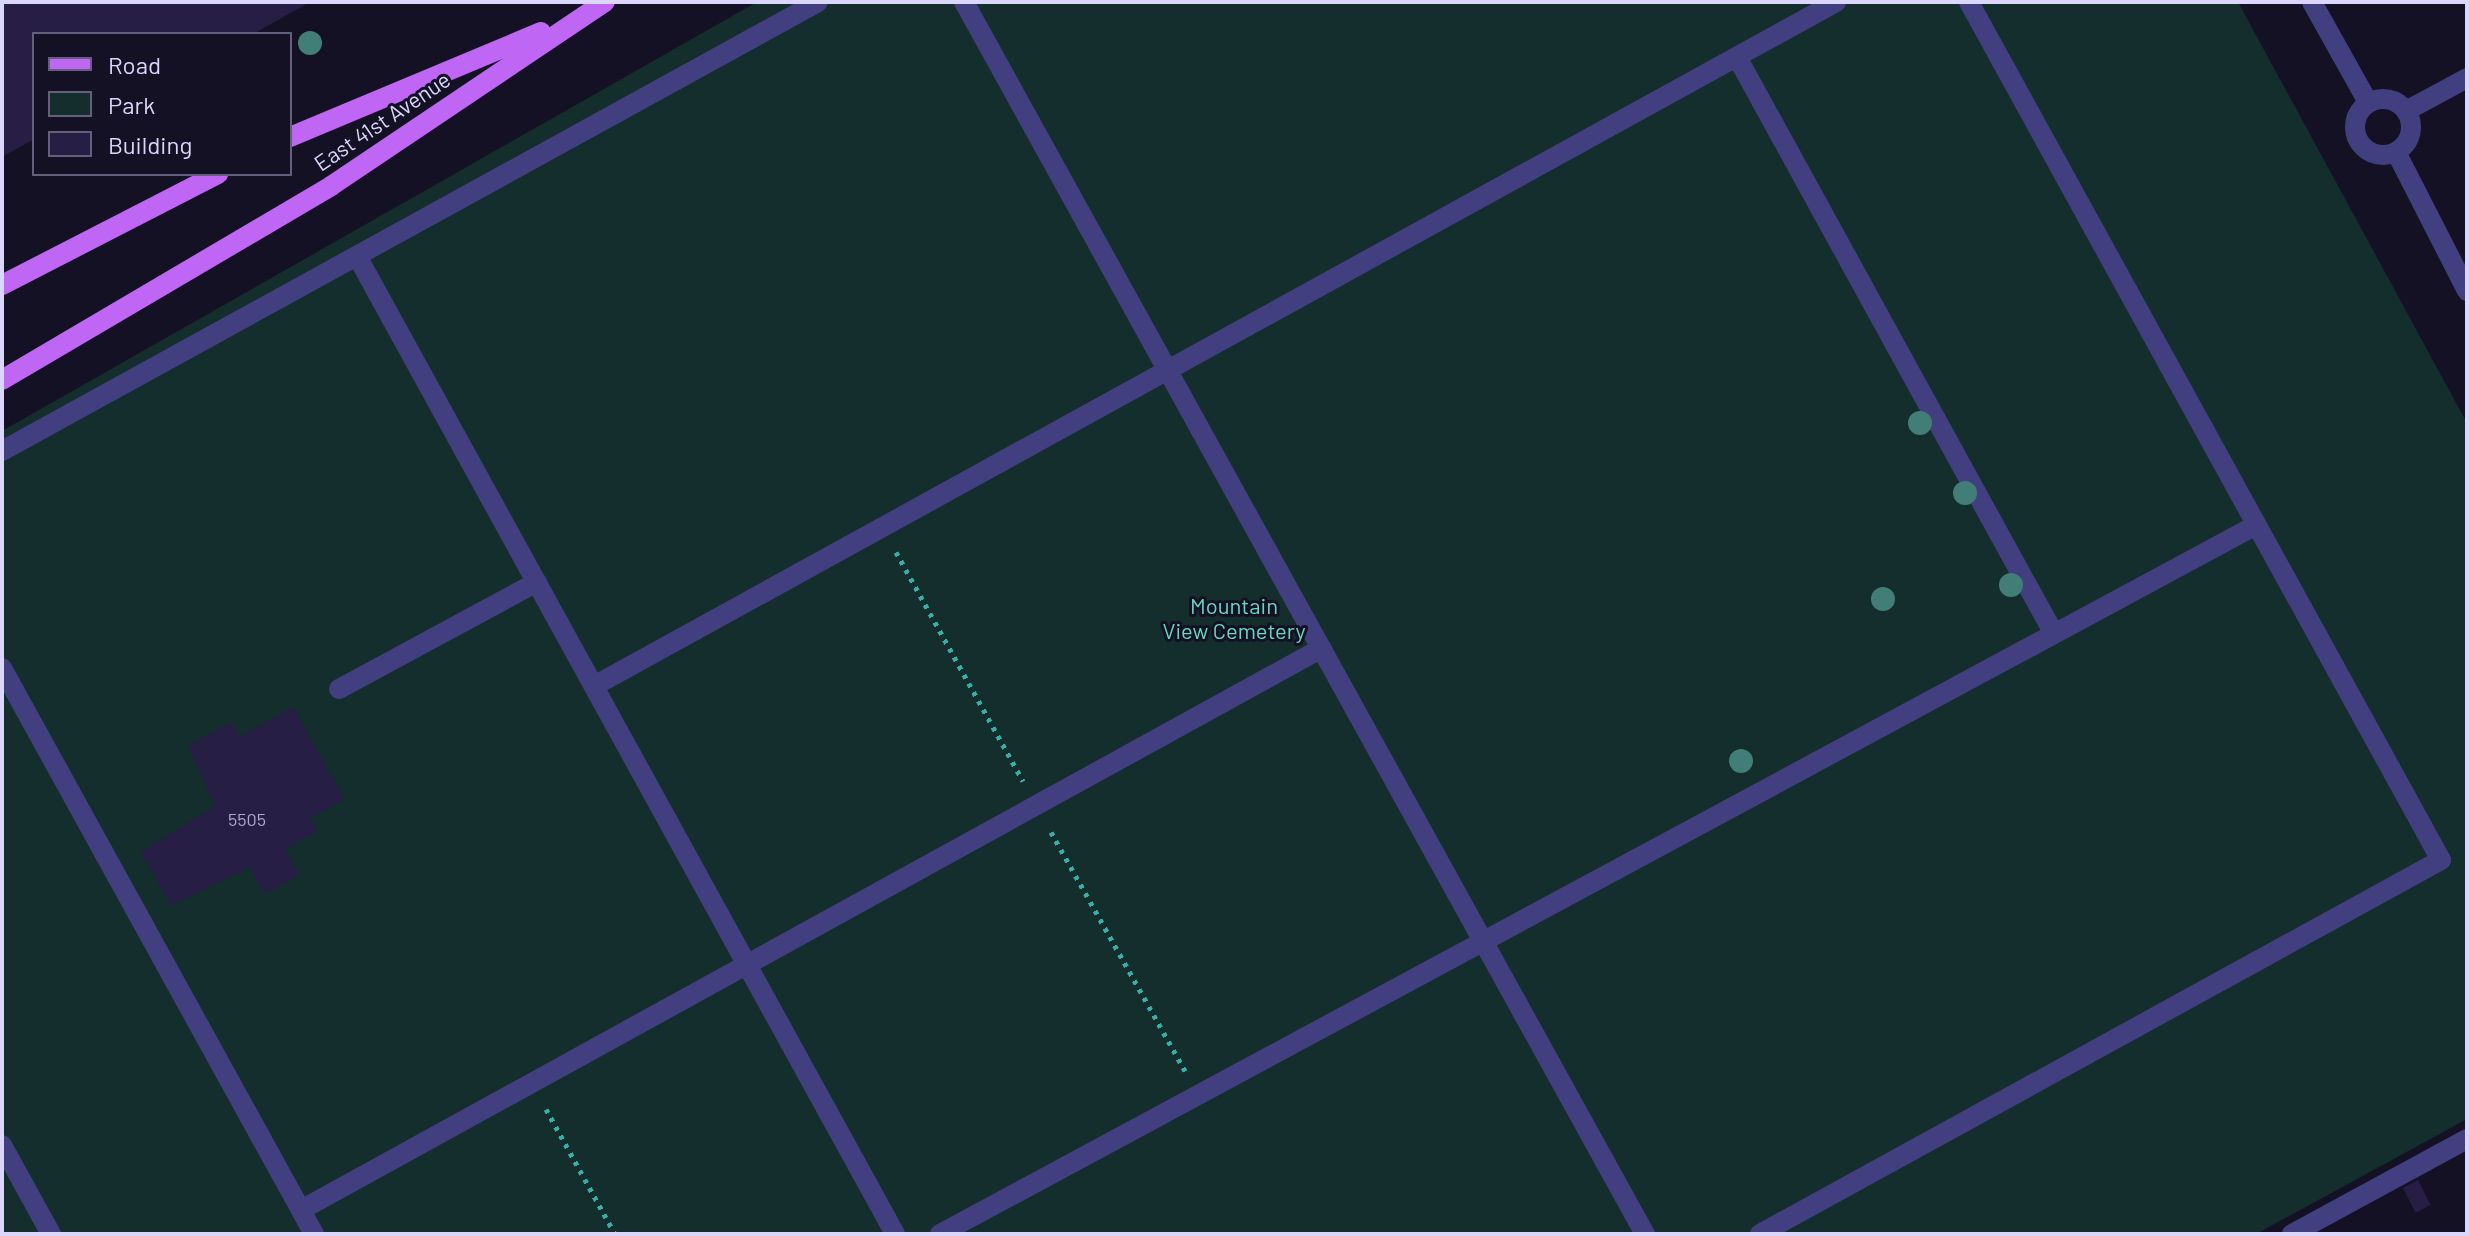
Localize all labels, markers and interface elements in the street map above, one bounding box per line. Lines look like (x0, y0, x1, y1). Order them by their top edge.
legend (32, 32, 292, 176)
text: Road (108, 50, 161, 79)
street label: East 41st Avenue (309, 66, 455, 176)
text: Park (108, 90, 155, 119)
text: Building (108, 130, 192, 159)
park label: Mountain View Cemetery (1162, 592, 1306, 644)
house number: 5505 (228, 808, 266, 830)

